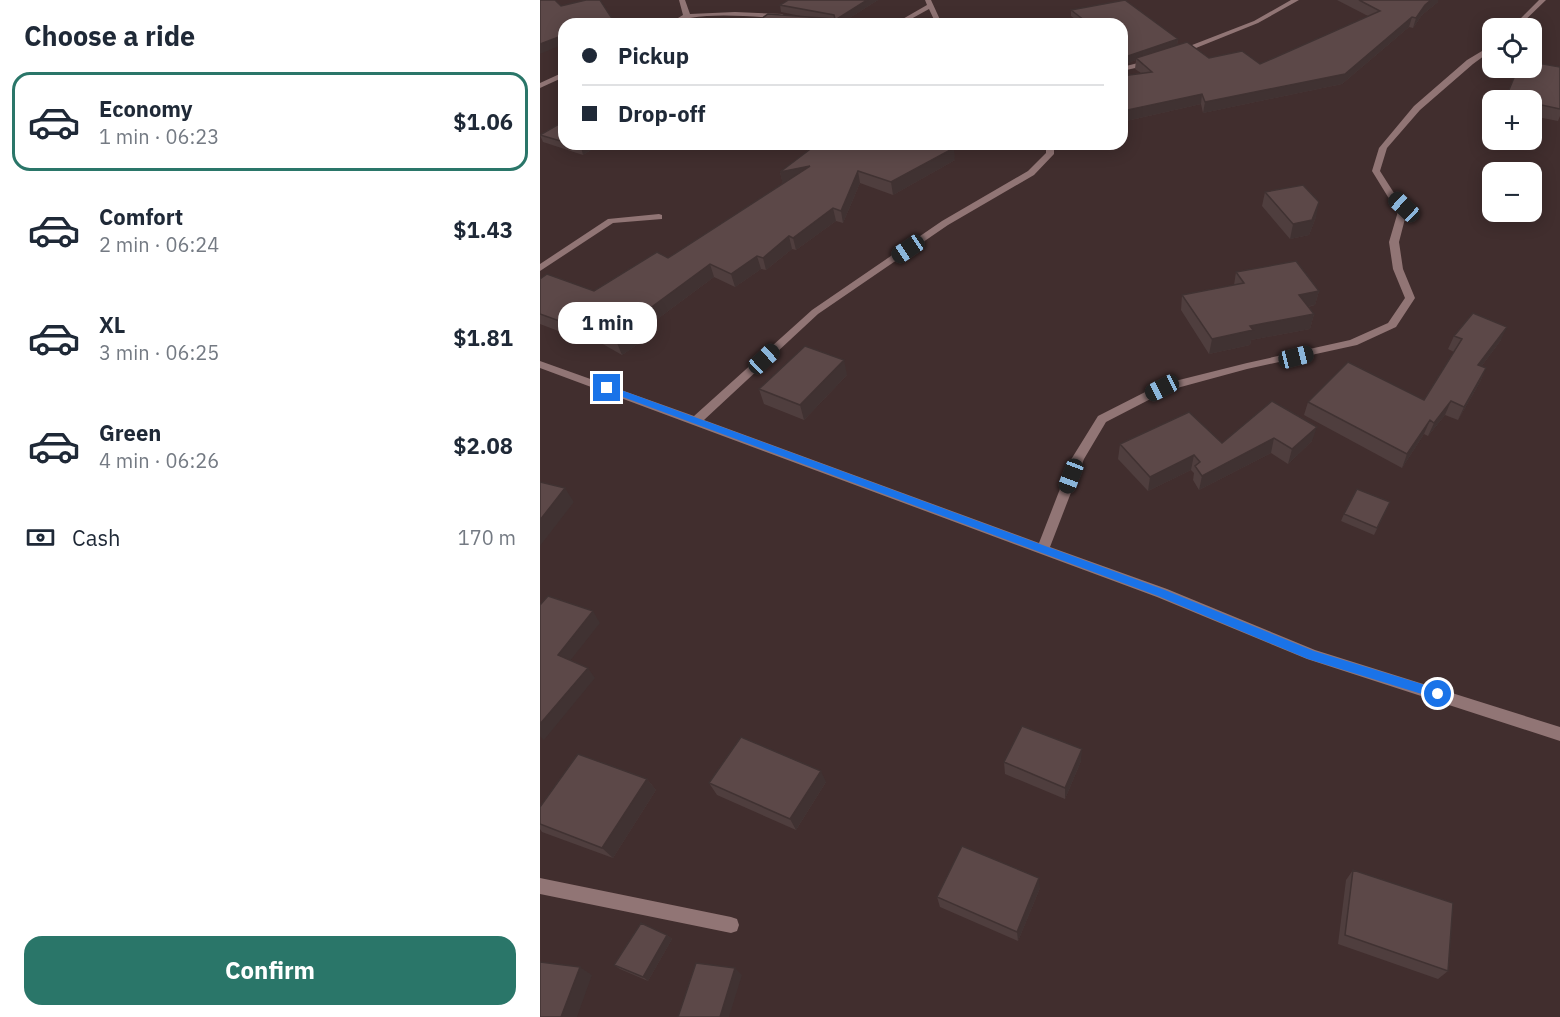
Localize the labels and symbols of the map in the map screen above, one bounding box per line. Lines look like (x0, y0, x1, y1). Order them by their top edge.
car (1385, 188, 1423, 226)
car (888, 231, 928, 267)
callout: 1 min (557, 301, 656, 343)
car (745, 340, 783, 378)
car (1276, 344, 1316, 370)
car (1142, 372, 1182, 404)
route end (593, 374, 620, 401)
car (1056, 456, 1086, 496)
route start (1424, 680, 1451, 707)

